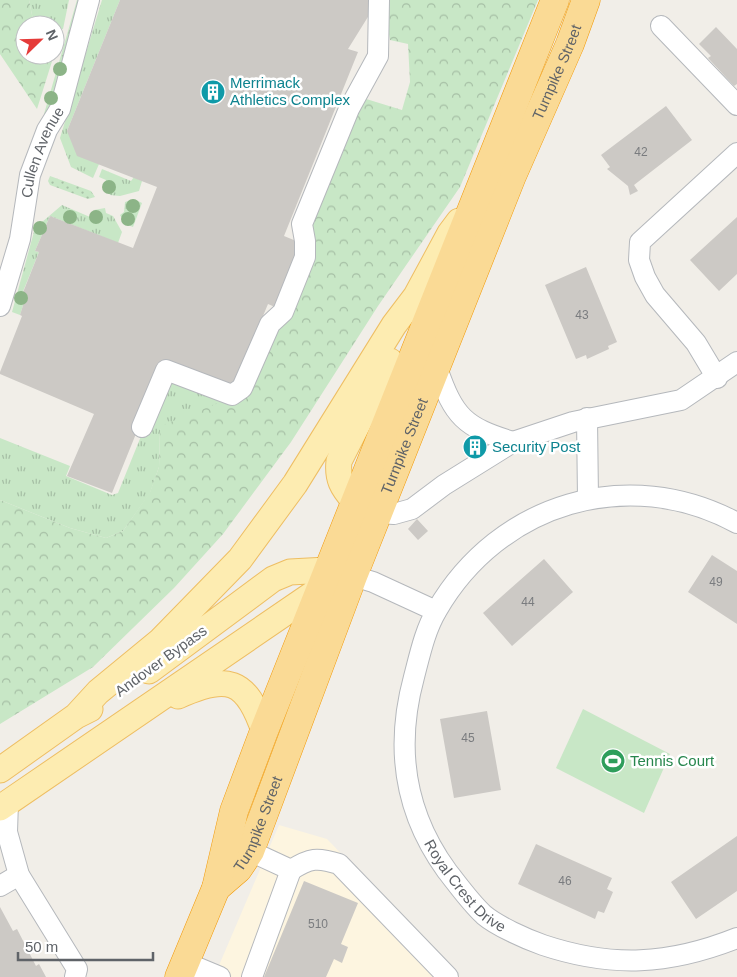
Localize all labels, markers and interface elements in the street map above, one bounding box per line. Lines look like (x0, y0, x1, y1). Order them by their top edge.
north arrow (15, 15, 65, 65)
street label: Turnpike Street (529, 21, 585, 122)
text: N (43, 27, 61, 43)
place label: Merrimack Athletics Complex (230, 74, 351, 108)
building icon: Merrimack Athletics Complex (200, 79, 226, 105)
street label: Cullen Avenue (18, 104, 67, 199)
house number: 42 (634, 145, 648, 159)
house number: 43 (575, 308, 589, 322)
street label: Turnpike Street (377, 395, 431, 497)
building icon: Security Post (462, 434, 488, 460)
place label: Security Post (492, 438, 581, 455)
house number: 49 (709, 575, 723, 589)
house number: 44 (521, 595, 535, 609)
street label: Andover Bypass (112, 622, 210, 700)
house number: 45 (461, 731, 475, 745)
sports icon: Tennis Court (600, 748, 626, 774)
place label: Tennis Court (630, 752, 715, 769)
street label: Turnpike Street (230, 773, 286, 874)
street label: Royal Crest Drive (421, 837, 509, 935)
house number: 46 (558, 874, 572, 888)
house number: 510 (308, 917, 328, 931)
scale bar (18, 930, 152, 962)
text: 50 m (25, 938, 58, 955)

